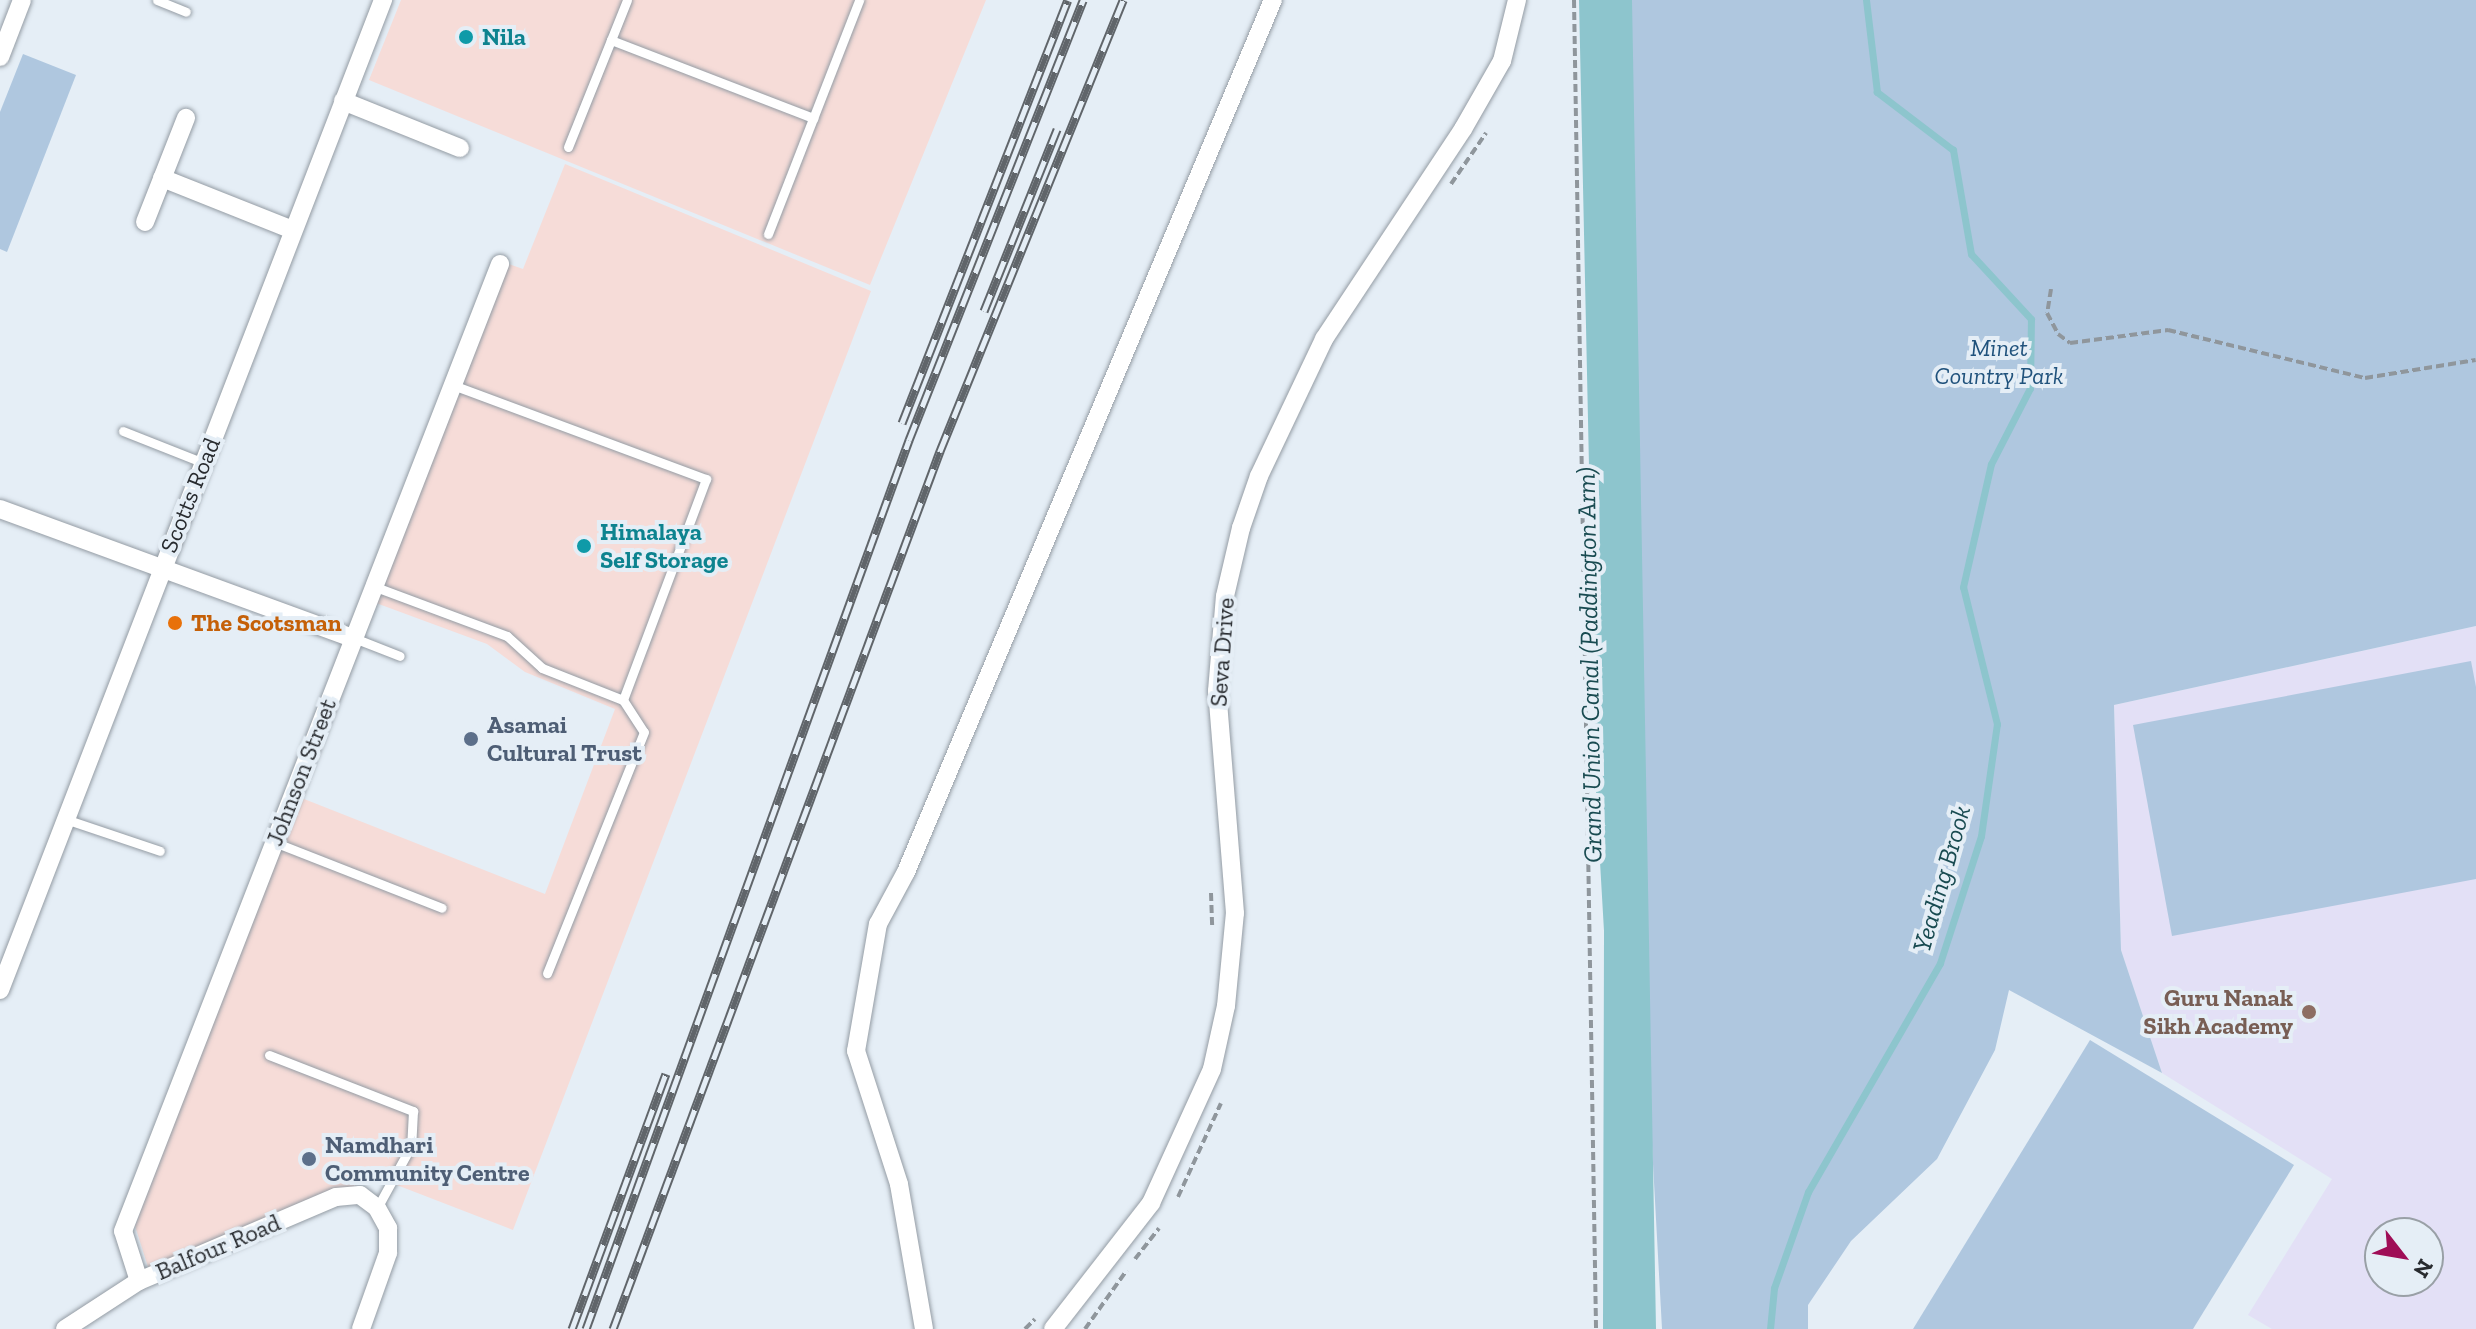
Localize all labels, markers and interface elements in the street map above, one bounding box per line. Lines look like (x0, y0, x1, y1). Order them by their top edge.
place label: Nila (482, 23, 526, 51)
marker: Nila (457, 28, 475, 46)
park label: Minet Country Park (1935, 334, 2063, 390)
street label: Scotts Road (154, 433, 226, 557)
water label: Grand Union Canal (Paddington Arm) (1571, 466, 1609, 864)
place label: Himalaya Self Storage (600, 518, 728, 574)
marker: Himalaya Self Storage (575, 537, 593, 555)
street label: Seva Drive (1204, 596, 1240, 708)
place label: The Scotsman (191, 609, 342, 637)
marker: The Scotsman (166, 614, 184, 632)
street label: Johnson Street (260, 694, 342, 850)
place label: Asamai Cultural Trust (487, 711, 642, 767)
marker: Asamai Cultural Trust (462, 730, 480, 748)
water label: Yeading Brook (1906, 802, 1978, 956)
place label: Guru Nanak Sikh Academy (2143, 984, 2293, 1040)
marker: Guru Nanak Sikh Academy (2300, 1003, 2318, 1021)
place label: Namdhari Community Centre (325, 1131, 530, 1187)
marker: Namdhari Community Centre (300, 1150, 318, 1168)
street label: Balfour Road (151, 1208, 285, 1286)
north arrow (2364, 1217, 2444, 1297)
text: N (2407, 1254, 2439, 1283)

